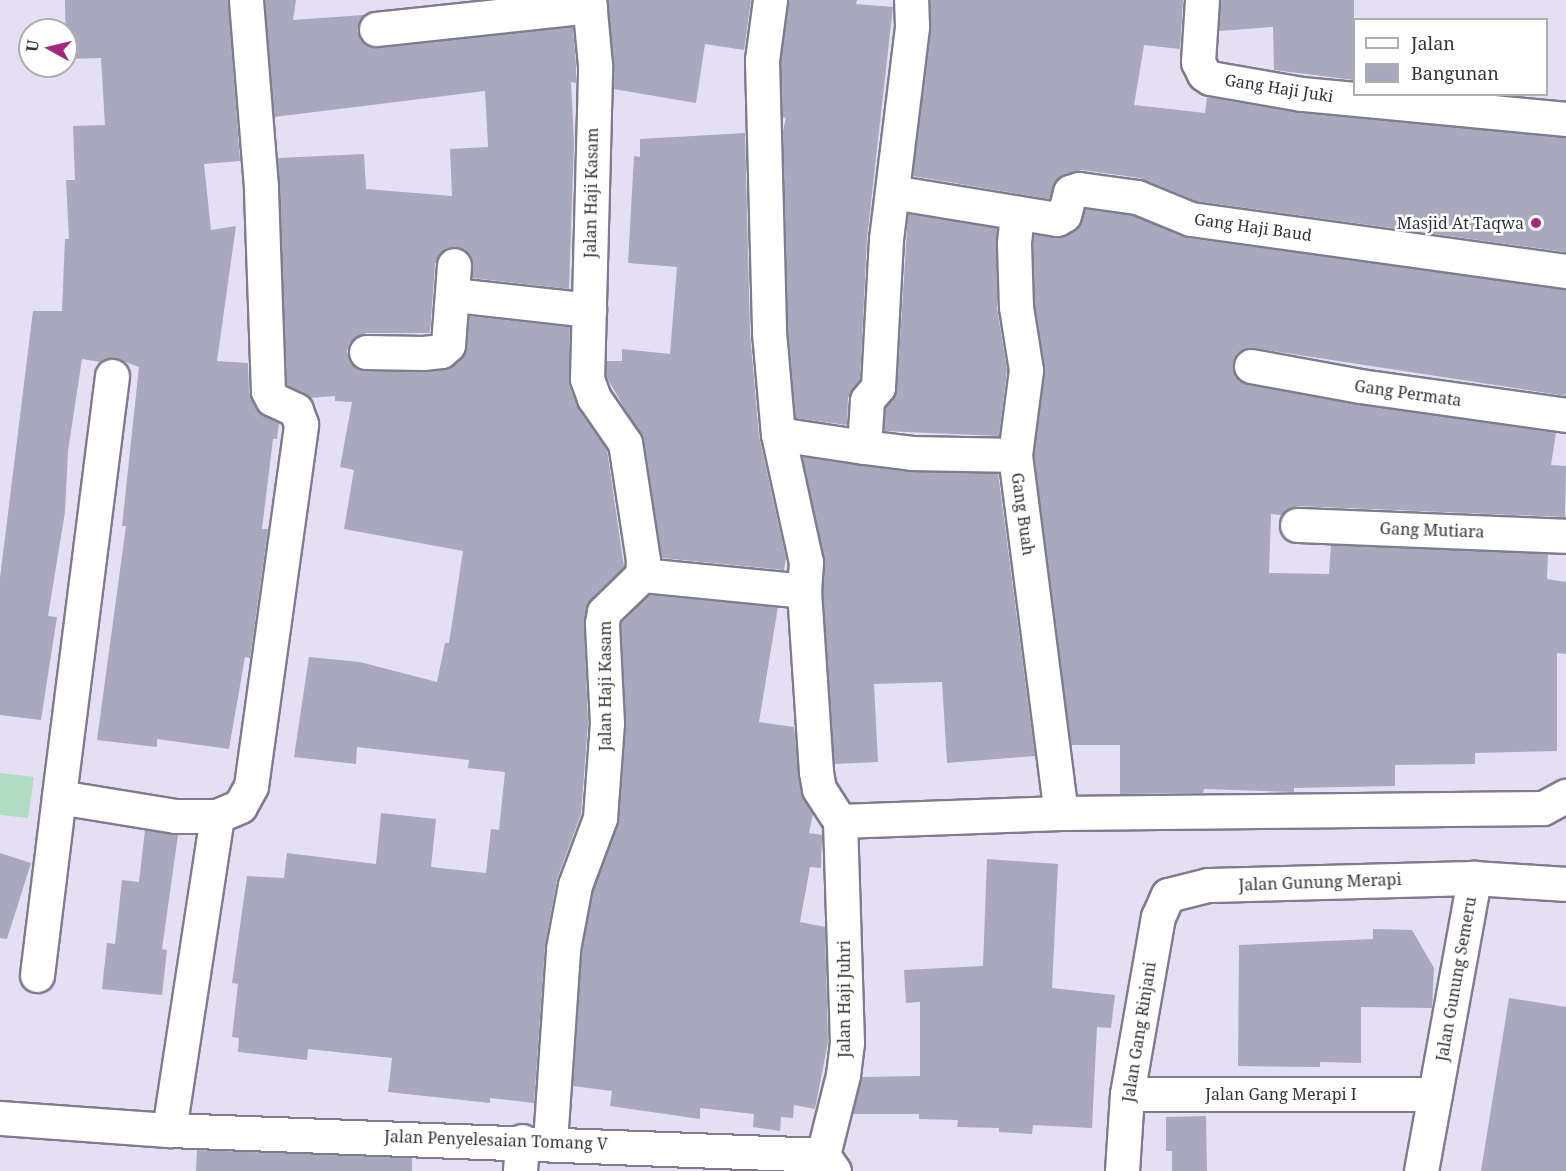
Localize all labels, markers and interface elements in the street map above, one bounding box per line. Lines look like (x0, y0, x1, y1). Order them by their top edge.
north arrow (18, 18, 78, 78)
legend (1353, 18, 1548, 96)
text: Jalan (1411, 31, 1455, 55)
text: U (20, 38, 44, 53)
text: Bangunan (1411, 61, 1499, 85)
street label: Gang Haji Juki (1223, 70, 1335, 106)
street label: Jalan Haji Kasam (580, 128, 602, 258)
street label: Gang Haji Baud (1193, 209, 1313, 245)
place label: Masjid At Taqwa (1397, 213, 1524, 233)
marker: Masjid At Taqwa (1529, 216, 1543, 230)
street label: Gang Permata (1353, 376, 1463, 410)
street label: Gang Buah (1008, 471, 1038, 557)
street label: Gang Mutiara (1379, 519, 1485, 541)
street label: Jalan Haji Kasam (595, 621, 615, 751)
street label: Jalan Gunung Merapi (1238, 870, 1402, 894)
street label: Jalan Gunung Semeru (1432, 895, 1480, 1063)
street label: Jalan Haji Juhri (834, 940, 854, 1058)
street label: Jalan Gang Rinjani (1118, 960, 1160, 1104)
street label: Jalan Gang Merapi I (1205, 1084, 1357, 1104)
street label: Jalan Penyelesaian Tomang V (384, 1127, 608, 1153)

